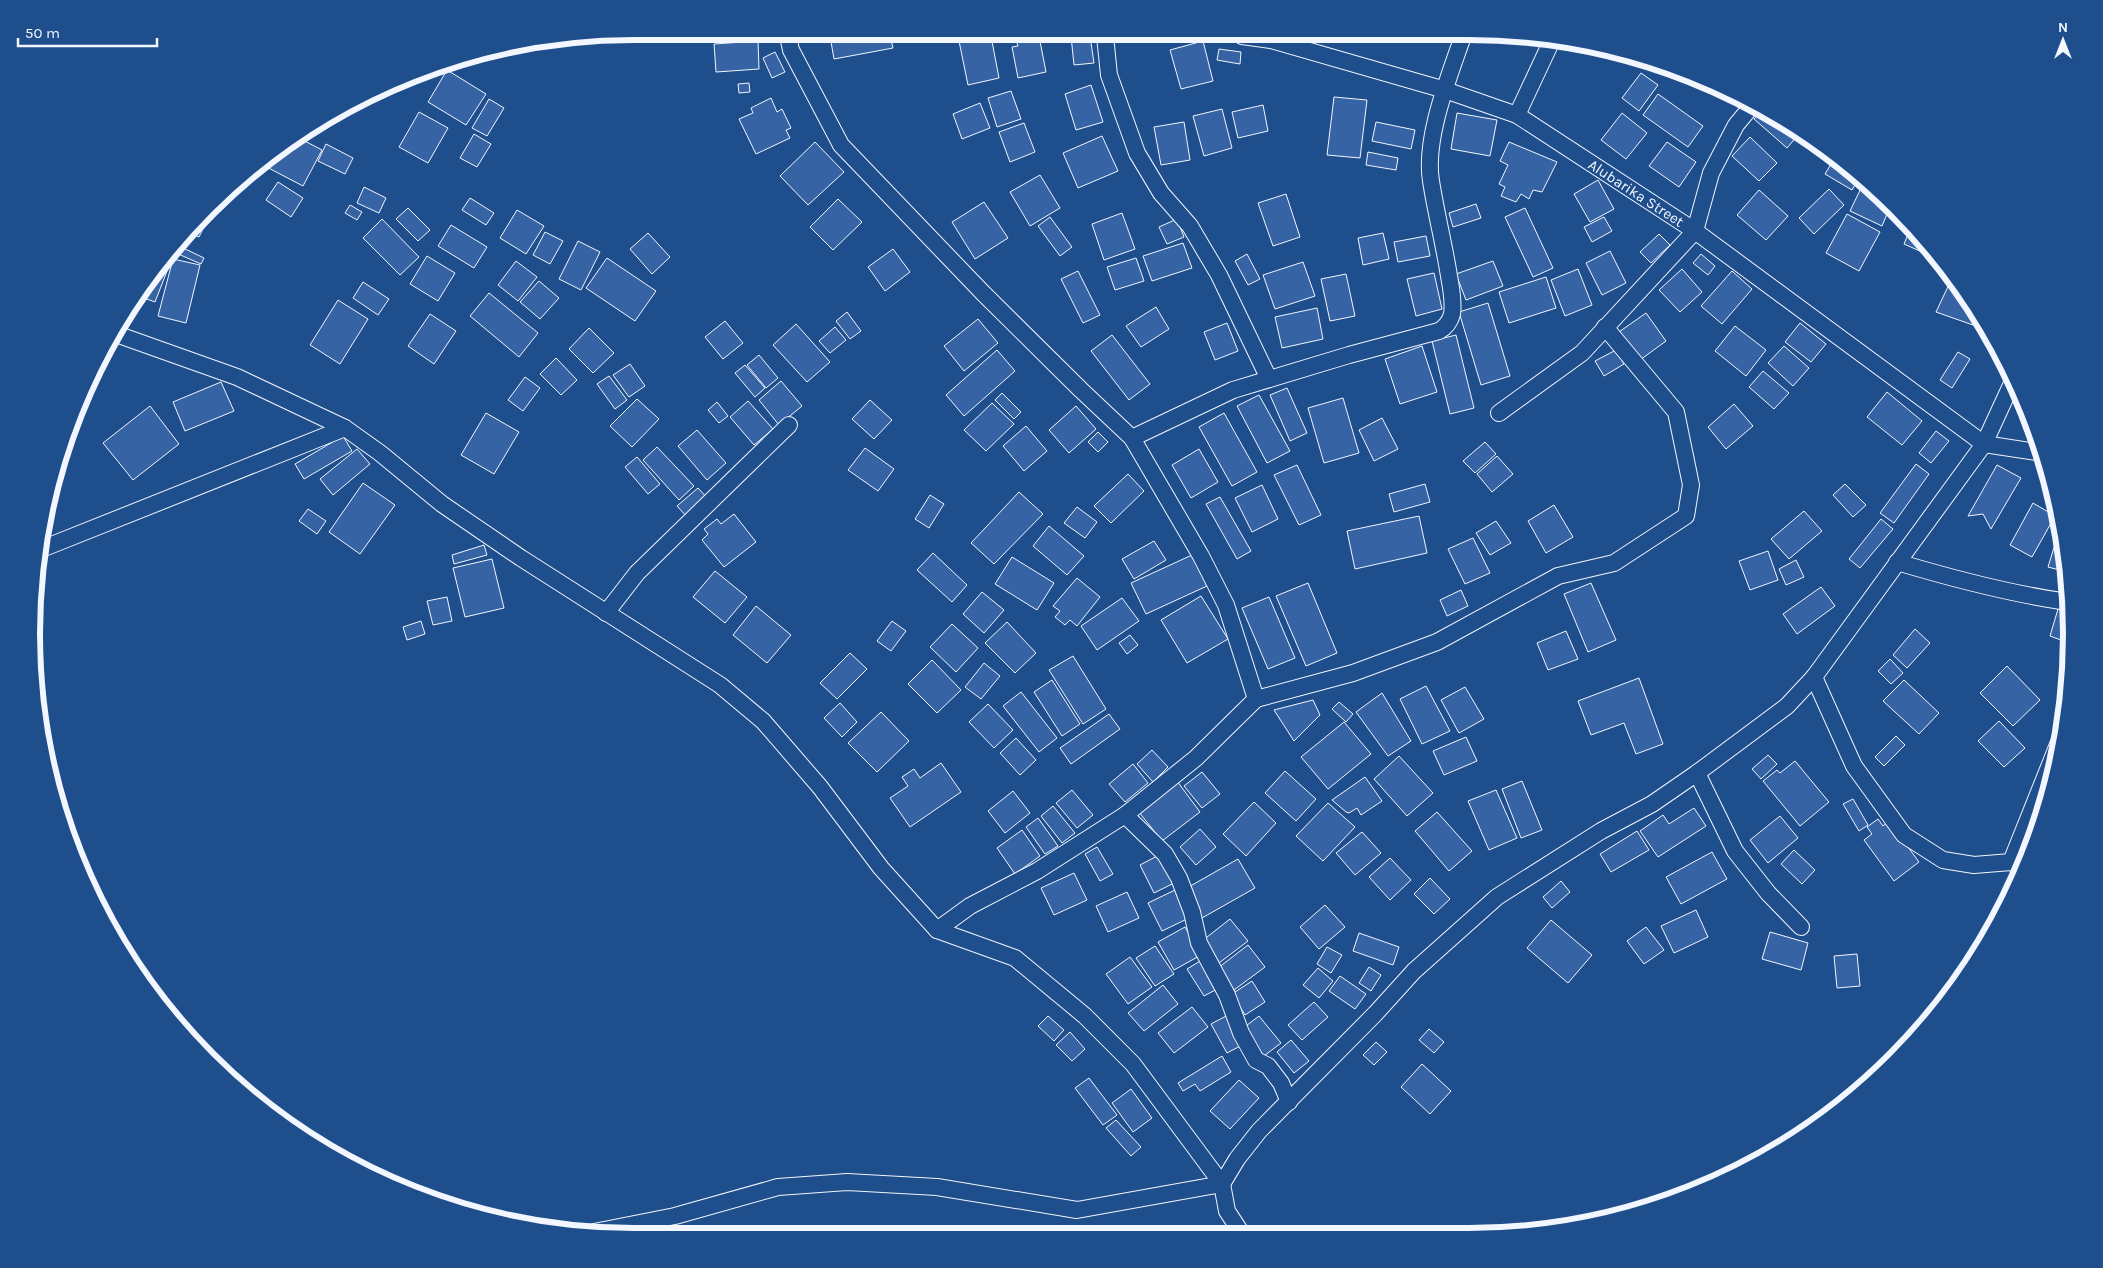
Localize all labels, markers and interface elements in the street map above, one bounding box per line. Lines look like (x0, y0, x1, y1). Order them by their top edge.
scale bar (18, 15, 156, 47)
north arrow (2038, 15, 2088, 65)
text: N (2058, 19, 2068, 36)
text: 50 m (25, 24, 60, 42)
street label: Alubarika Street (1585, 155, 1687, 231)

